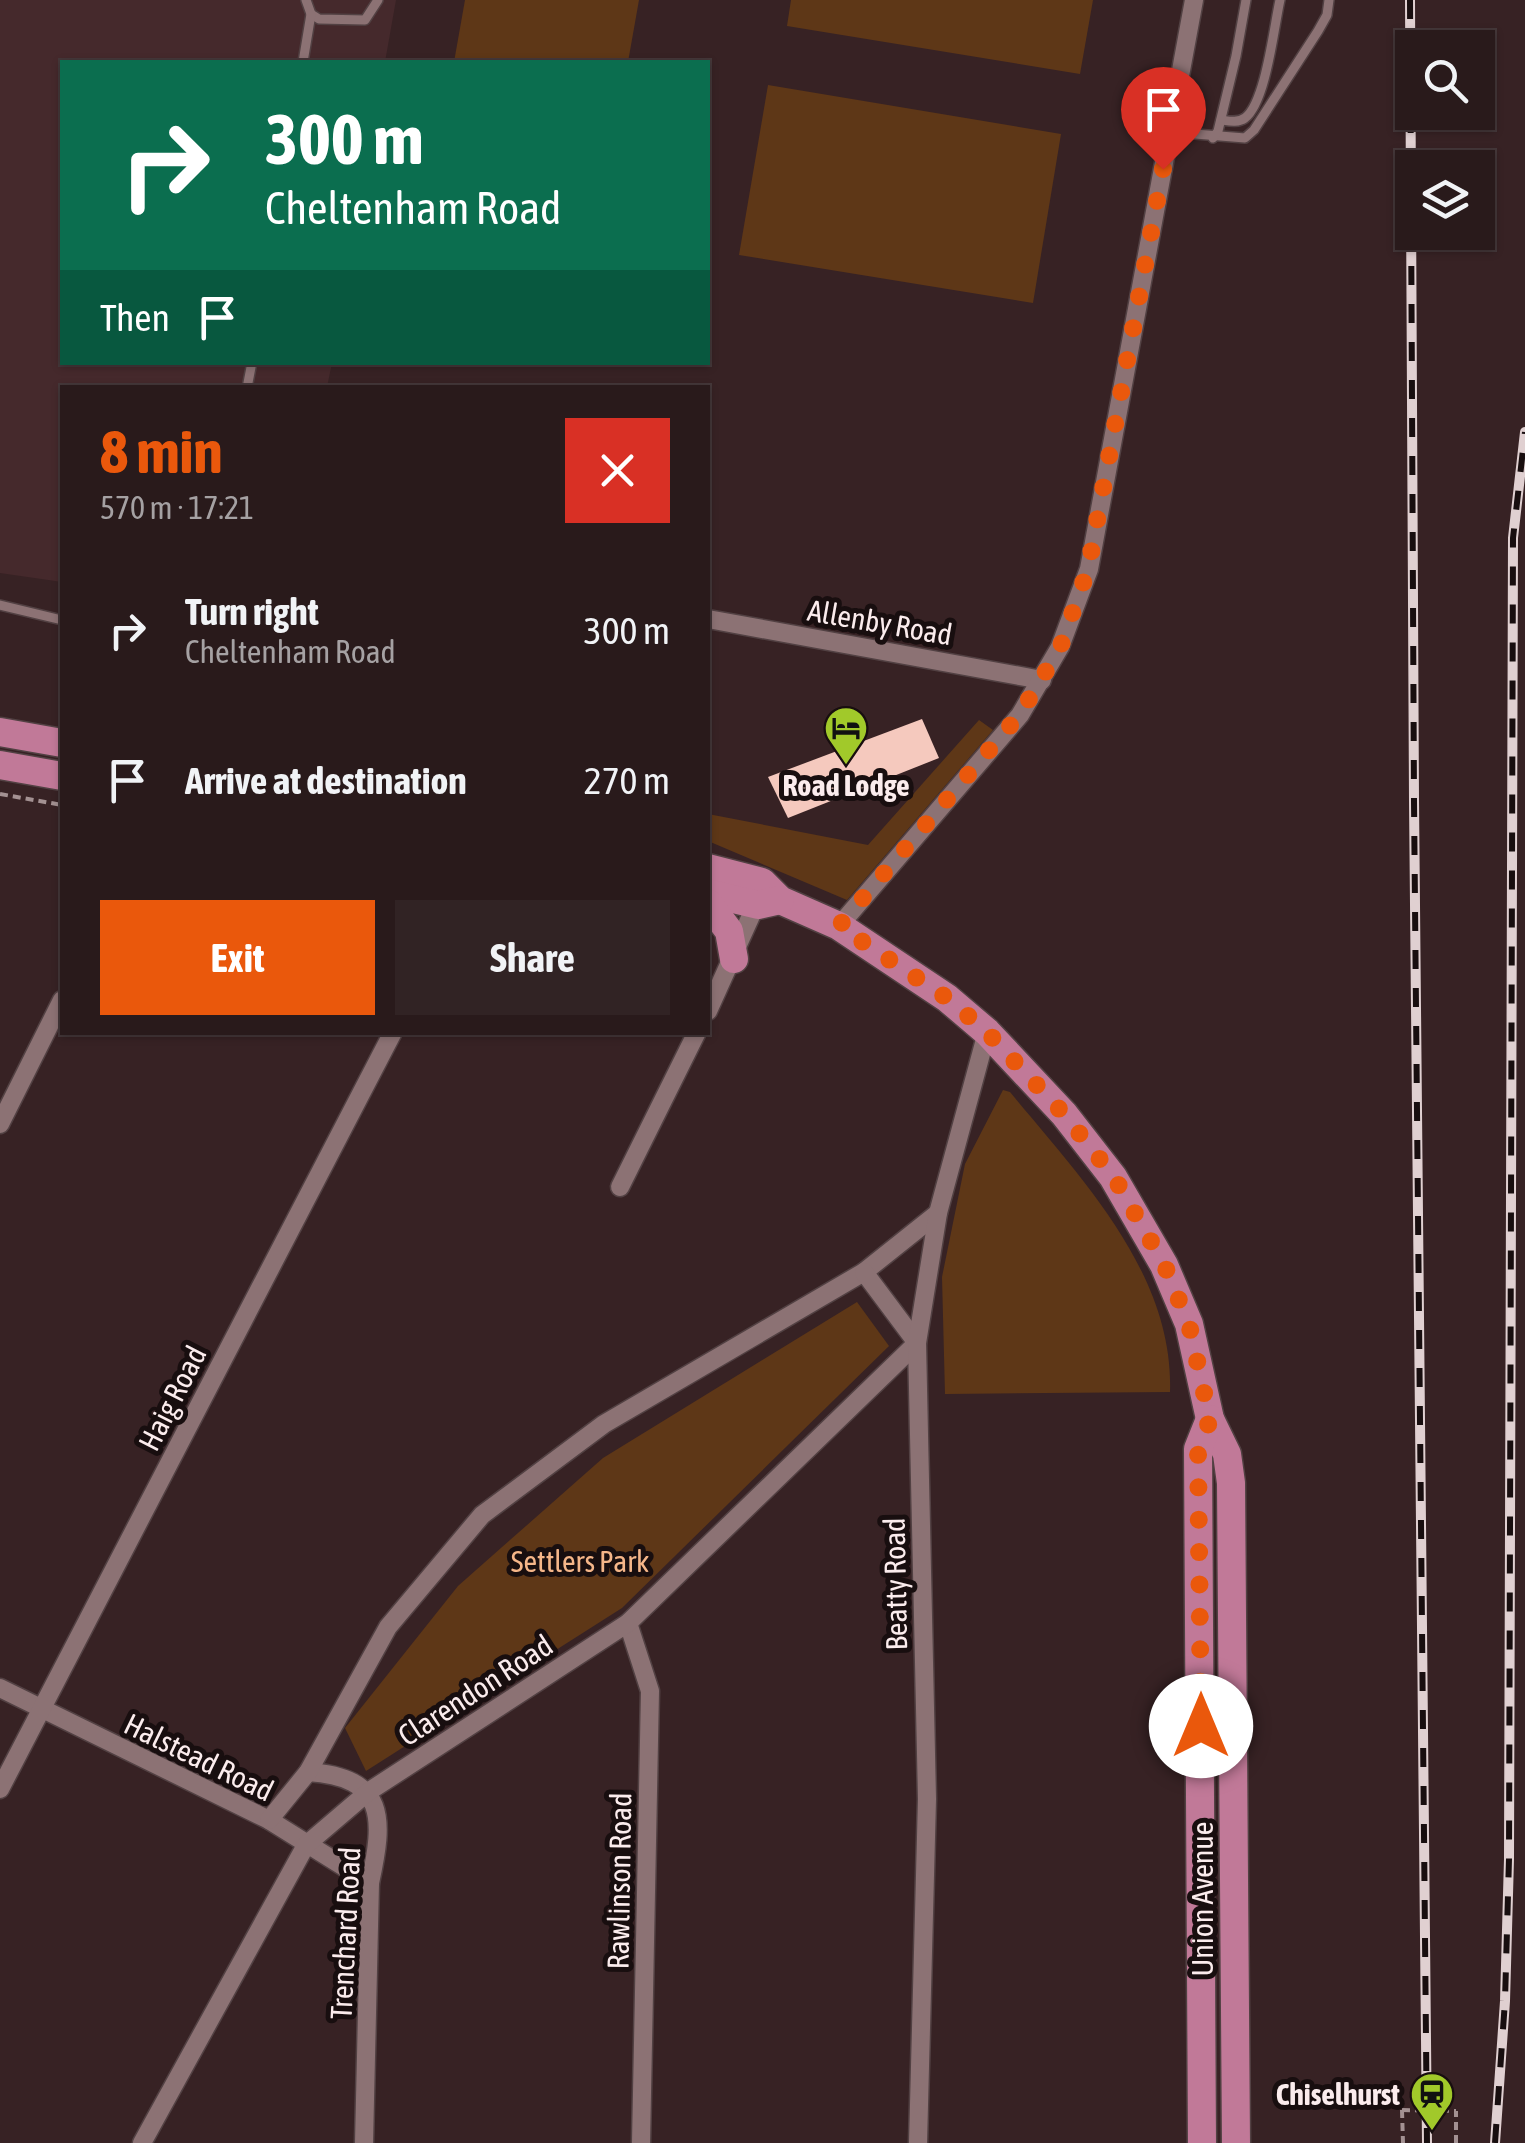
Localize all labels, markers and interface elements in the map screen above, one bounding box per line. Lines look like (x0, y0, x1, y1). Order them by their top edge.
map controls (1395, 30, 1495, 250)
button: search (1395, 30, 1495, 130)
pin (1121, 67, 1206, 170)
icon: arrive (1136, 82, 1191, 137)
text: 300 m (265, 99, 424, 179)
icon: right (100, 100, 230, 230)
button: layers (1395, 150, 1495, 250)
text: Cheltenham Road (265, 182, 561, 234)
icon: arrive (190, 290, 245, 345)
text: Then (100, 296, 170, 339)
text: 8 min (100, 417, 223, 486)
button: close (565, 418, 670, 523)
text: 570 m · 17:21 (100, 489, 254, 526)
text: Turn right (185, 590, 319, 633)
street label: Allenby Road (805, 593, 955, 651)
icon: right (100, 603, 155, 658)
text: 300 m (584, 609, 670, 652)
text: Cheltenham Road (185, 633, 396, 670)
hotel icon: Road Lodge (823, 705, 869, 766)
icon: arrive (100, 753, 155, 808)
text: Arrive at destination (185, 759, 467, 802)
text: 270 m (584, 759, 670, 802)
place label: Road Lodge (782, 768, 910, 802)
button: Exit (100, 900, 375, 1015)
button: Share (395, 900, 670, 1015)
street label: Haig Road (131, 1340, 213, 1456)
street label: Beatty Road (877, 1517, 913, 1651)
park label: Settlers Park (511, 1544, 649, 1578)
street label: Clarendon Road (392, 1628, 558, 1752)
position arrow (1149, 1674, 1253, 1778)
street label: Halstead Road (119, 1706, 279, 1808)
street label: Rawlinson Road (600, 1792, 638, 1970)
street label: Union Avenue (1185, 1822, 1219, 1976)
street label: Trenchard Road (324, 1846, 366, 2020)
station icon: Chiselhurst (1409, 2071, 1455, 2132)
place label: Chiselhurst (1276, 2077, 1400, 2111)

